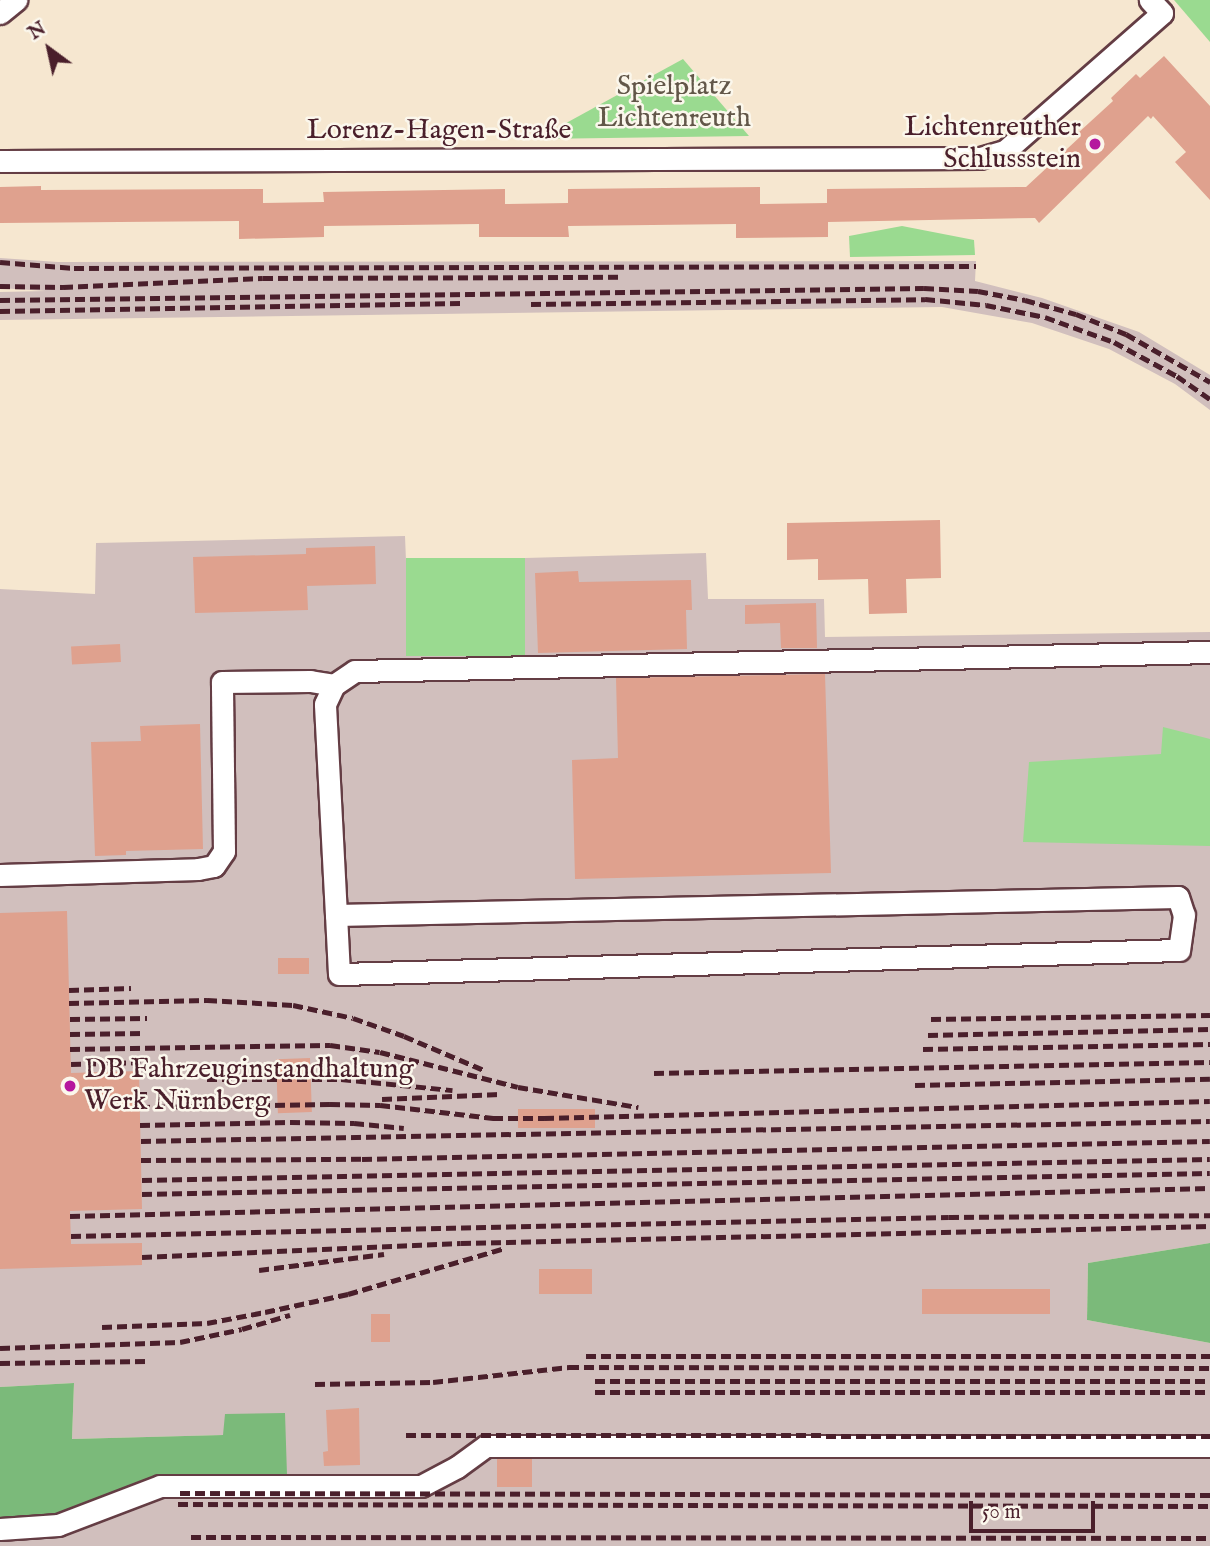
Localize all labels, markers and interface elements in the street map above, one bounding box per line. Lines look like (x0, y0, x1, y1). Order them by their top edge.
north arrow (14, 14, 84, 84)
text: N (24, 17, 51, 46)
park label: Spielplatz Lichtenreuth (597, 70, 751, 136)
place label: Lichtenreuther Schlussstein (904, 111, 1081, 177)
street label: Lorenz-Hagen-Straße (307, 114, 571, 148)
marker: Lichtenreuther Schlussstein (1087, 136, 1103, 152)
place label: DB Fahrzeuginstandhaltung Werk Nürnberg (84, 1053, 414, 1119)
marker: DB Fahrzeuginstandhaltung Werk Nürnberg (62, 1078, 78, 1094)
scale bar (972, 1486, 1098, 1530)
text: 50 m (982, 1499, 1021, 1526)

